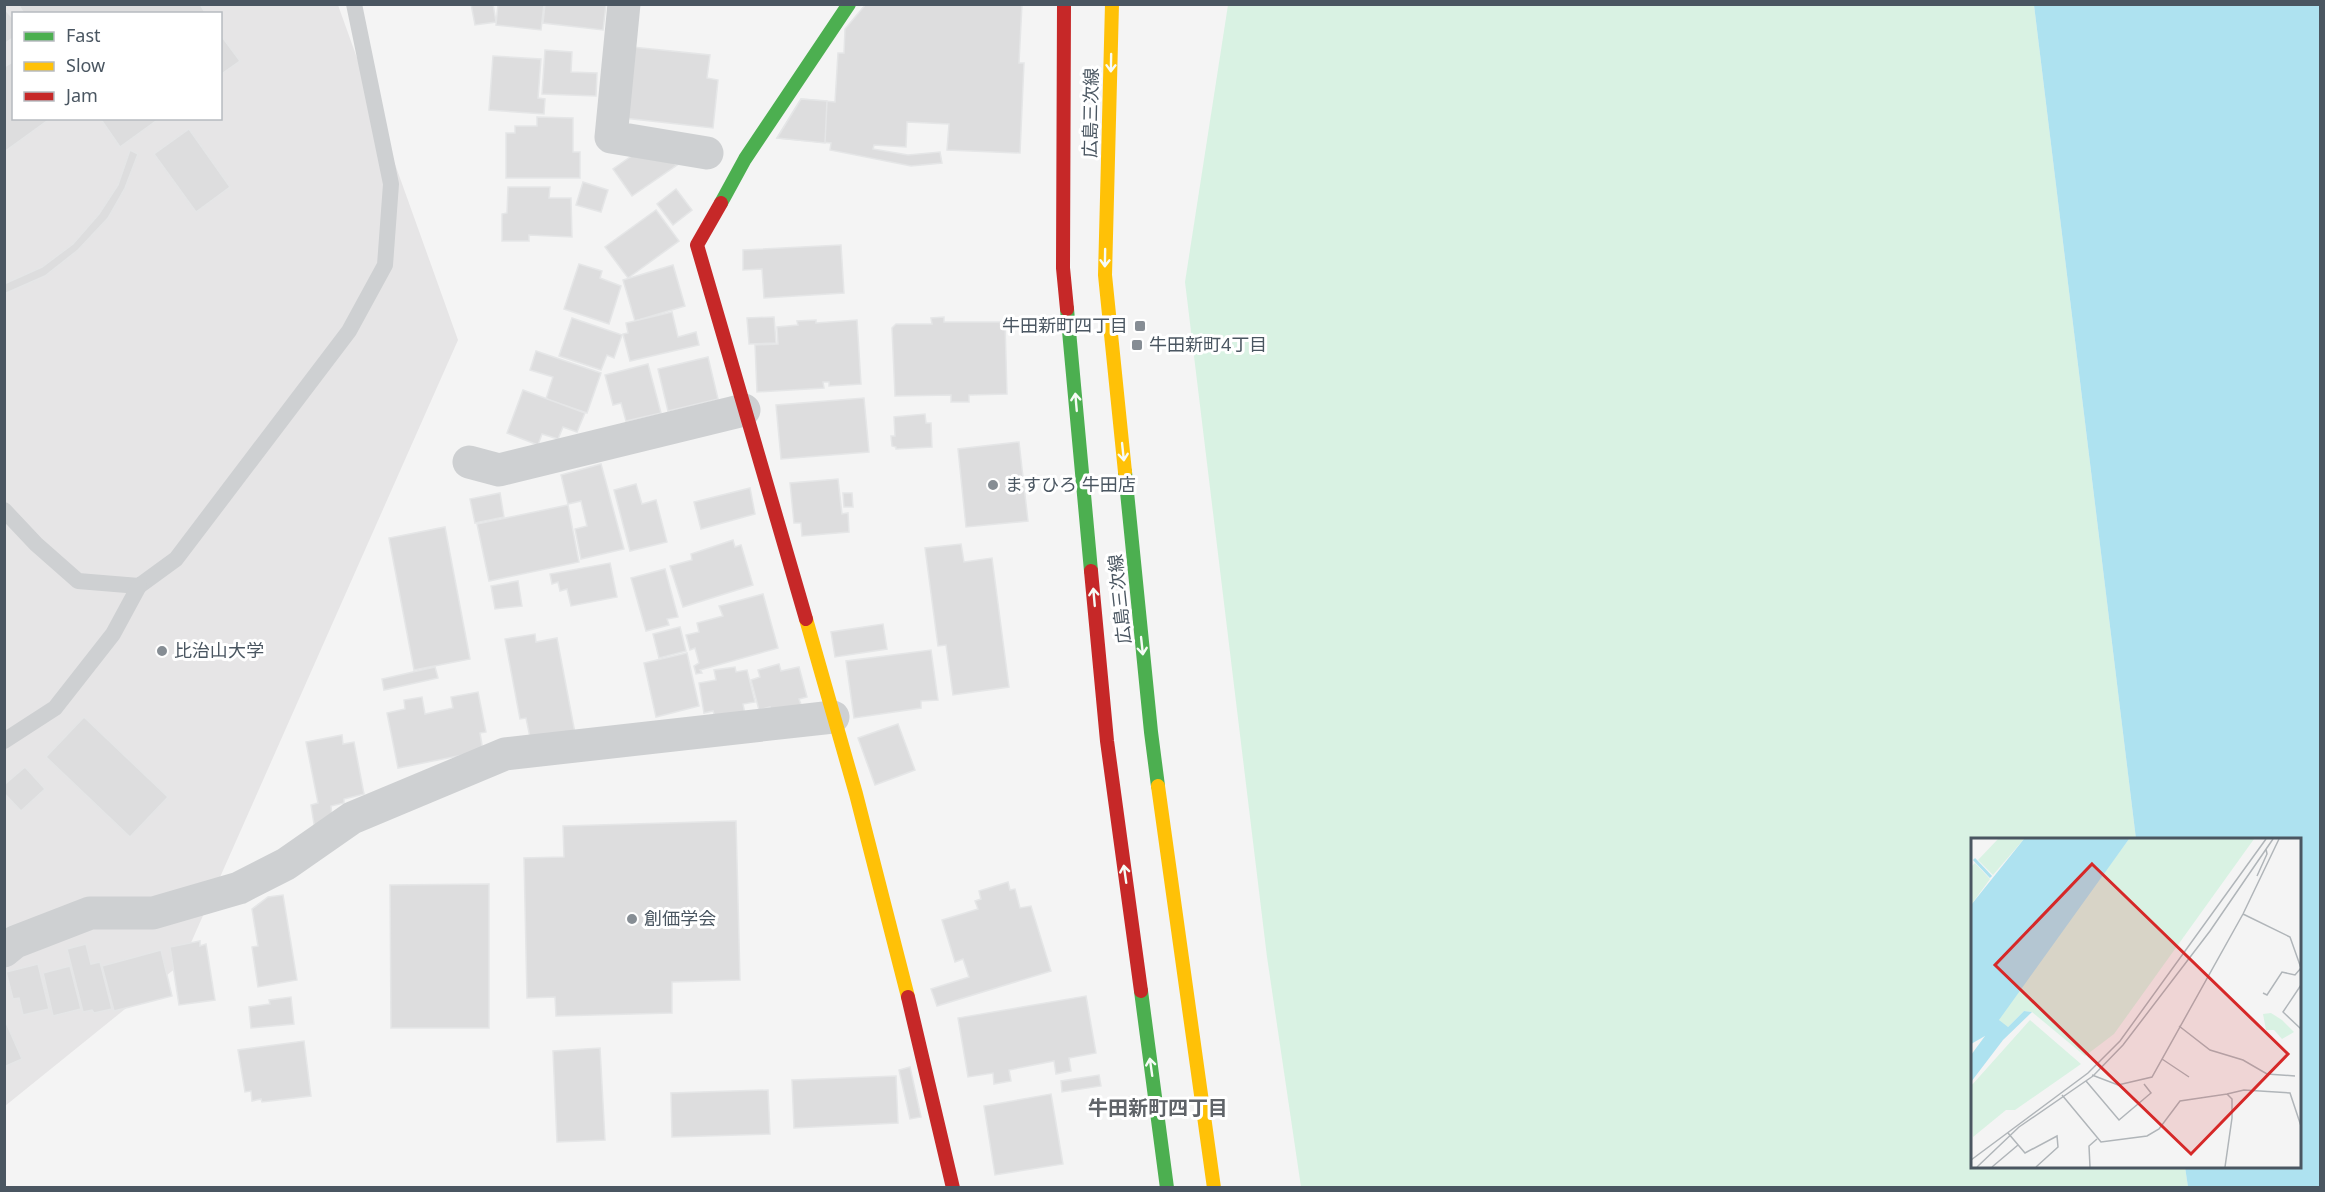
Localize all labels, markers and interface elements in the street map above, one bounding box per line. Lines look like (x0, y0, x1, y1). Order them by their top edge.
legend (12, 12, 222, 120)
text: Fast (66, 23, 101, 47)
one-way arrow (1105, 52, 1116, 72)
text: Slow (66, 53, 105, 77)
street label: 広島三次線 (1077, 68, 1103, 158)
text: Jam (64, 83, 98, 107)
one-way arrow (1100, 247, 1111, 267)
place label: 牛田新町四丁目 (1002, 313, 1128, 337)
marker: 牛田新町四丁目 (1133, 319, 1147, 333)
place label: 牛田新町4丁目 (1149, 332, 1267, 356)
marker: 牛田新町4丁目 (1130, 338, 1144, 352)
one-way arrow (1070, 393, 1081, 413)
one-way arrow (1118, 442, 1129, 461)
place label: ますひろ 牛田店 (1005, 472, 1136, 496)
marker: ますひろ 牛田店 (986, 478, 1000, 492)
street label: 広島三次線 (1102, 553, 1136, 645)
one-way arrow (1088, 587, 1099, 607)
one-way arrow (1137, 636, 1148, 655)
place label: 比治山大学 (174, 638, 264, 662)
marker: 比治山大学 (155, 644, 169, 658)
inset map (1971, 838, 2301, 1168)
one-way arrow (1119, 864, 1130, 884)
place label: 創価学会 (644, 906, 716, 930)
marker: 創価学会 (625, 912, 639, 926)
one-way arrow (1145, 1058, 1156, 1077)
district label: 牛田新町四丁目 (1088, 1094, 1228, 1121)

